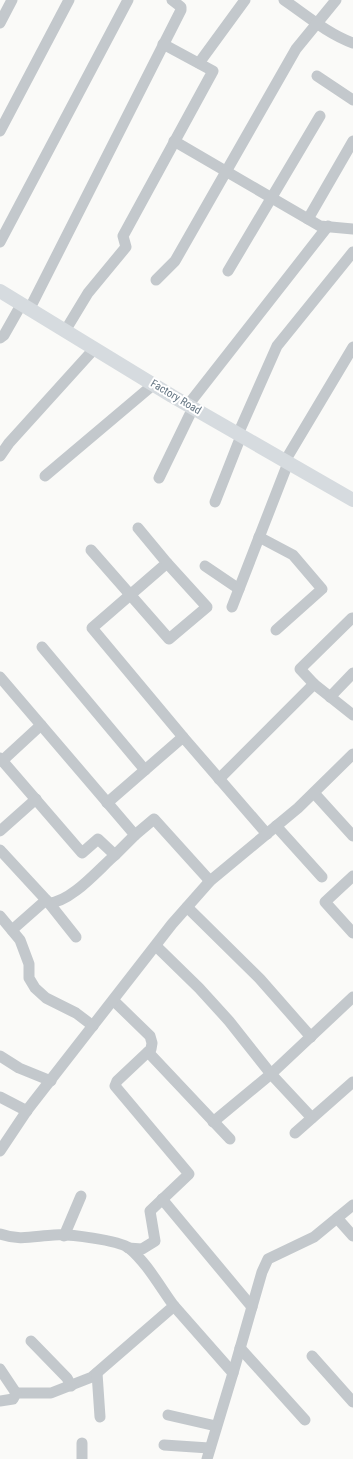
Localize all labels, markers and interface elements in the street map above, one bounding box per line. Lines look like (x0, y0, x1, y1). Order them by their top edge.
street label: Factory Road (148, 377, 204, 417)

